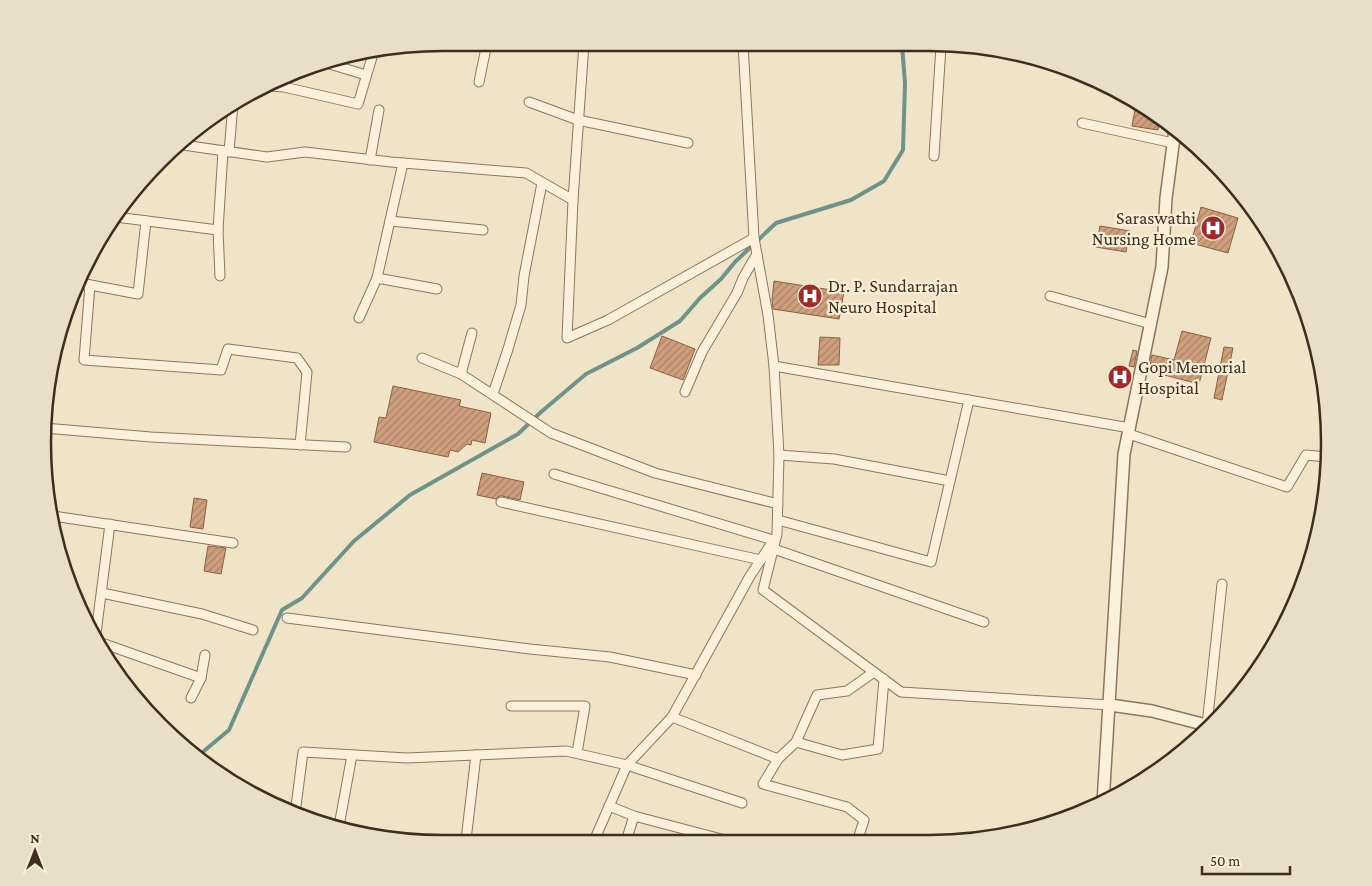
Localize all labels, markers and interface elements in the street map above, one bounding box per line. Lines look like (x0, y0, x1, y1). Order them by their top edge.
place label: Saraswathi Nursing Home (1092, 208, 1196, 249)
hospital icon: Saraswathi Nursing Home (1200, 215, 1226, 241)
place label: Dr. P. Sundarrajan Neuro Hospital (828, 276, 958, 317)
hospital icon: Dr. P. Sundarrajan Neuro Hospital (797, 283, 823, 309)
place label: Gopi Memorial Hospital (1138, 357, 1247, 398)
hospital icon: Gopi Memorial Hospital (1107, 364, 1133, 390)
north arrow (10, 826, 60, 876)
text: N (30, 830, 40, 846)
scale bar (1202, 844, 1290, 876)
text: 50 m (1210, 853, 1240, 869)

